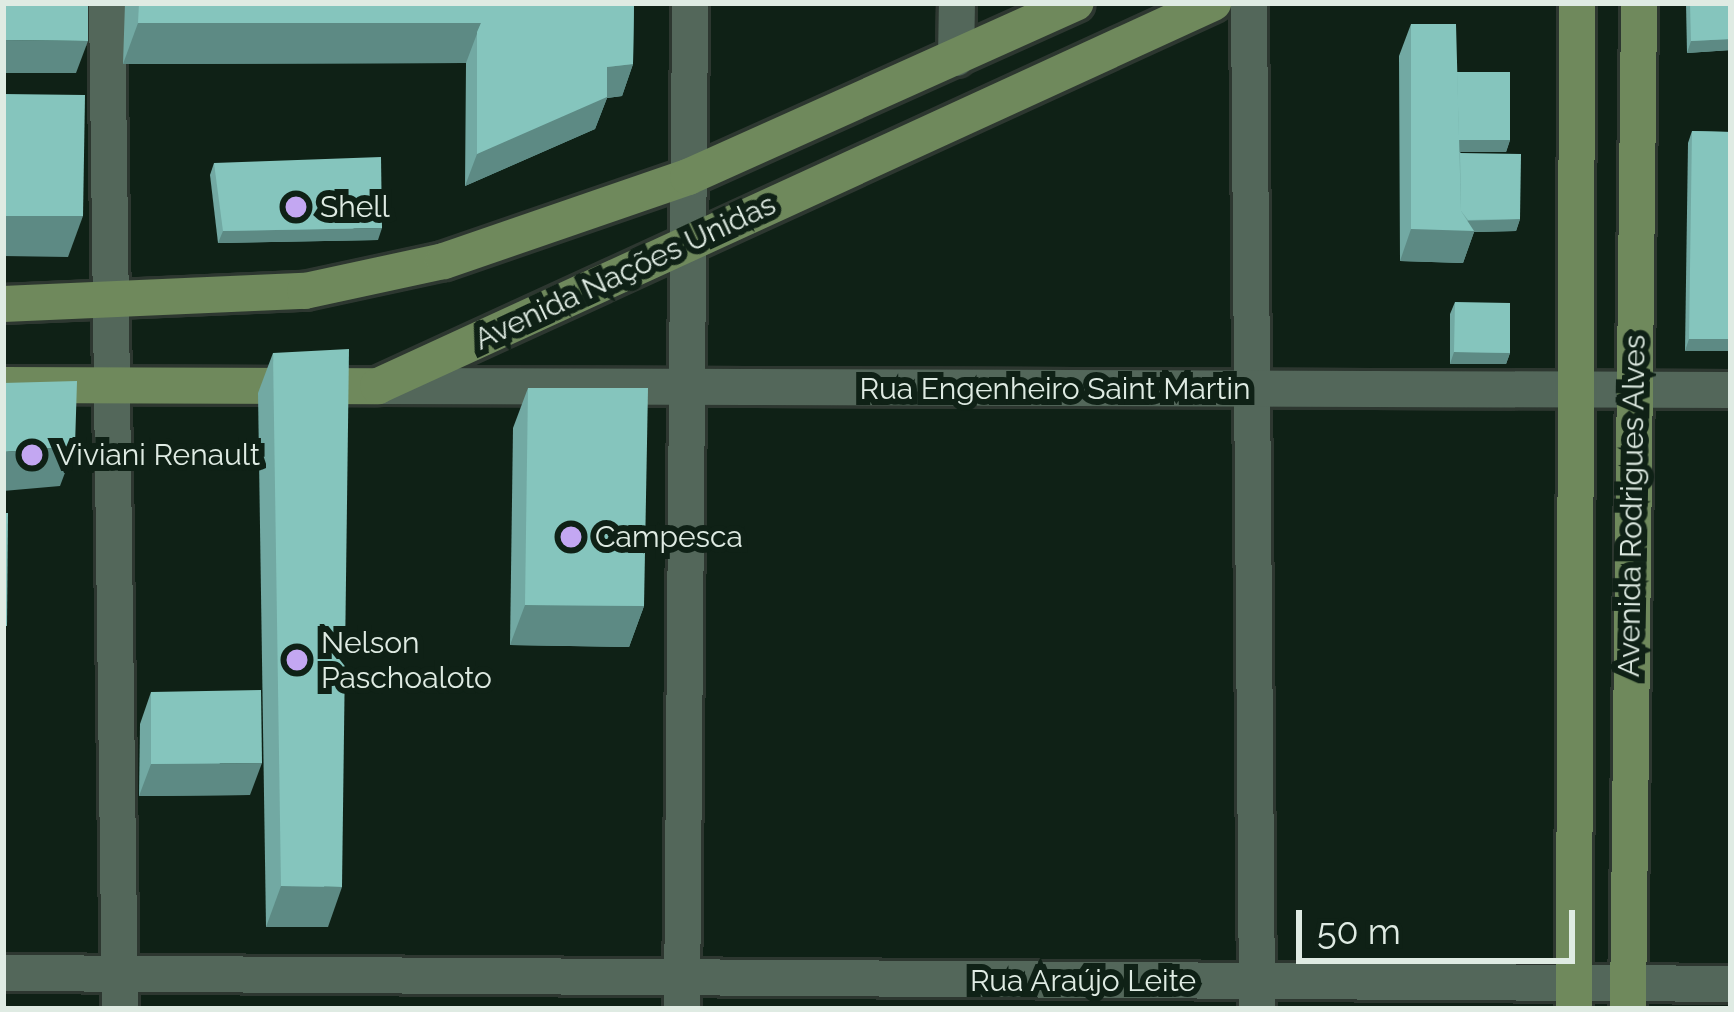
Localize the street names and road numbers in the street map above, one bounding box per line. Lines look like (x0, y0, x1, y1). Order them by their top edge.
street label: Avenida Nações Unidas (469, 186, 781, 358)
street label: Avenida Rodrigues Alves (1611, 334, 1653, 678)
street label: Rua Engenheiro Saint Martin (860, 371, 1250, 407)
street label: Rua Araújo Leite (969, 963, 1197, 999)

